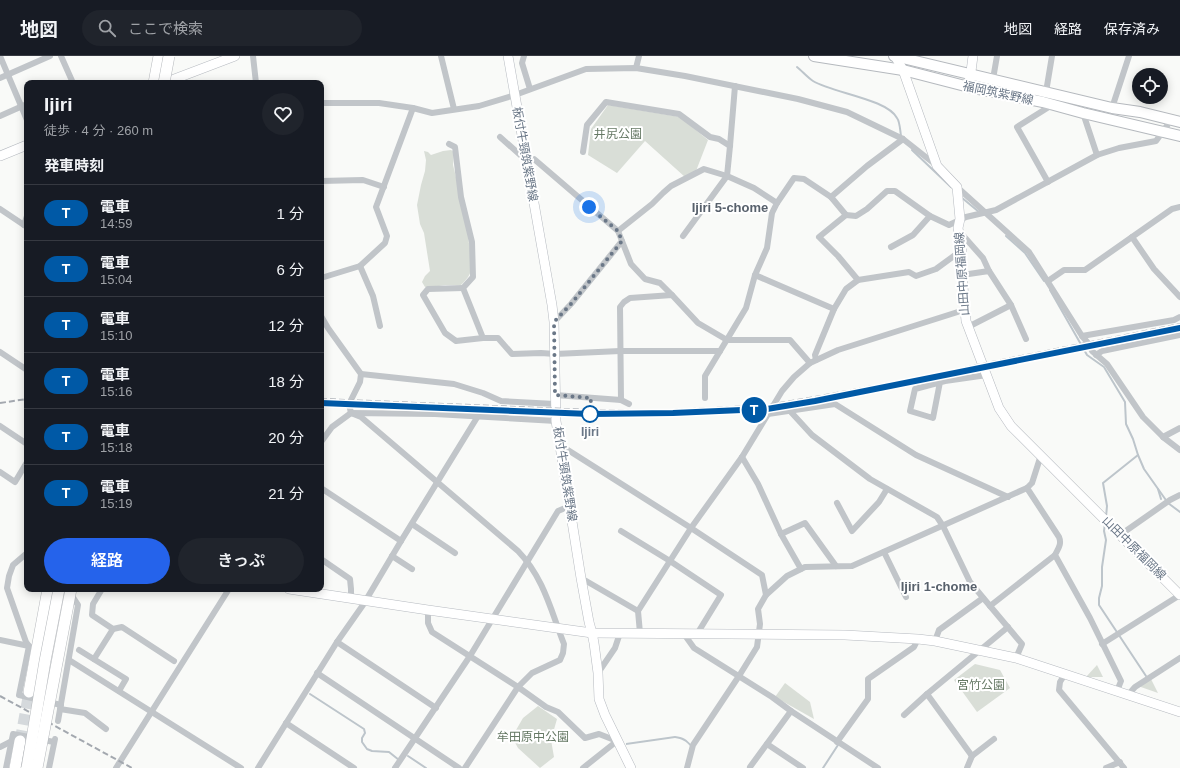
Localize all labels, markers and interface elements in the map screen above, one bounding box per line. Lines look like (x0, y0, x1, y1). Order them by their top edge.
search box (82, 10, 362, 46)
icon: search (96, 17, 118, 39)
text: 地図 (20, 19, 58, 40)
text: ここで検索 (128, 20, 203, 37)
text: 地図 (1004, 21, 1032, 37)
text: 経路 (1054, 21, 1082, 37)
text: 保存済み (1104, 21, 1160, 37)
map controls (1132, 68, 1168, 104)
button: locate (1132, 68, 1168, 104)
street label: 福岡筑紫野線 (961, 79, 1035, 107)
button: heart (262, 93, 304, 135)
text: Ijiri (44, 94, 73, 115)
street label: 板付牛頸筑紫野線 (510, 106, 540, 202)
text: 徒歩 · 4 分 · 260 m (44, 123, 153, 138)
park label: 井尻公園 (594, 127, 642, 141)
text: 発車時刻 (44, 157, 104, 174)
your location (579, 197, 599, 217)
text: 電車 (100, 198, 130, 215)
district label: Ijiri 5-chome (692, 200, 768, 215)
text: T (62, 205, 70, 221)
text: 1 分 (276, 205, 304, 222)
text: 14:59 (100, 216, 133, 231)
street label: 山田中原福岡線 (952, 232, 972, 316)
text: 電車 (100, 254, 130, 271)
text: T (62, 261, 70, 277)
text: 6 分 (276, 261, 304, 278)
text: 15:04 (100, 272, 133, 287)
text: 電車 (100, 310, 130, 327)
text: T (62, 317, 70, 333)
text: 12 分 (268, 317, 304, 334)
text: 15:10 (100, 328, 133, 343)
text: 電車 (100, 366, 130, 383)
text: T (62, 373, 70, 389)
text: 18 分 (268, 373, 304, 390)
text: 15:16 (100, 384, 133, 399)
line badge: T (741, 397, 767, 423)
text: T (750, 402, 758, 418)
marker: Ijiri (581, 405, 599, 423)
text: 電車 (100, 422, 130, 439)
street label: 板付牛頸筑紫野線 (551, 425, 579, 523)
place label: Ijiri (581, 425, 599, 439)
text: T (62, 429, 70, 445)
text: 20 分 (268, 429, 304, 446)
text: 15:18 (100, 440, 133, 455)
text: 電車 (100, 478, 130, 495)
text: T (62, 485, 70, 501)
text: 21 分 (268, 485, 304, 502)
text: 15:19 (100, 496, 133, 511)
street label: 山田中原福岡線 (1099, 513, 1169, 583)
button: 経路 (44, 538, 170, 584)
button: きっぷ (178, 538, 304, 584)
district label: Ijiri 1-chome (901, 579, 977, 594)
park label: 宮竹公園 (957, 678, 1005, 692)
park label: 牟田原中公園 (497, 730, 569, 744)

